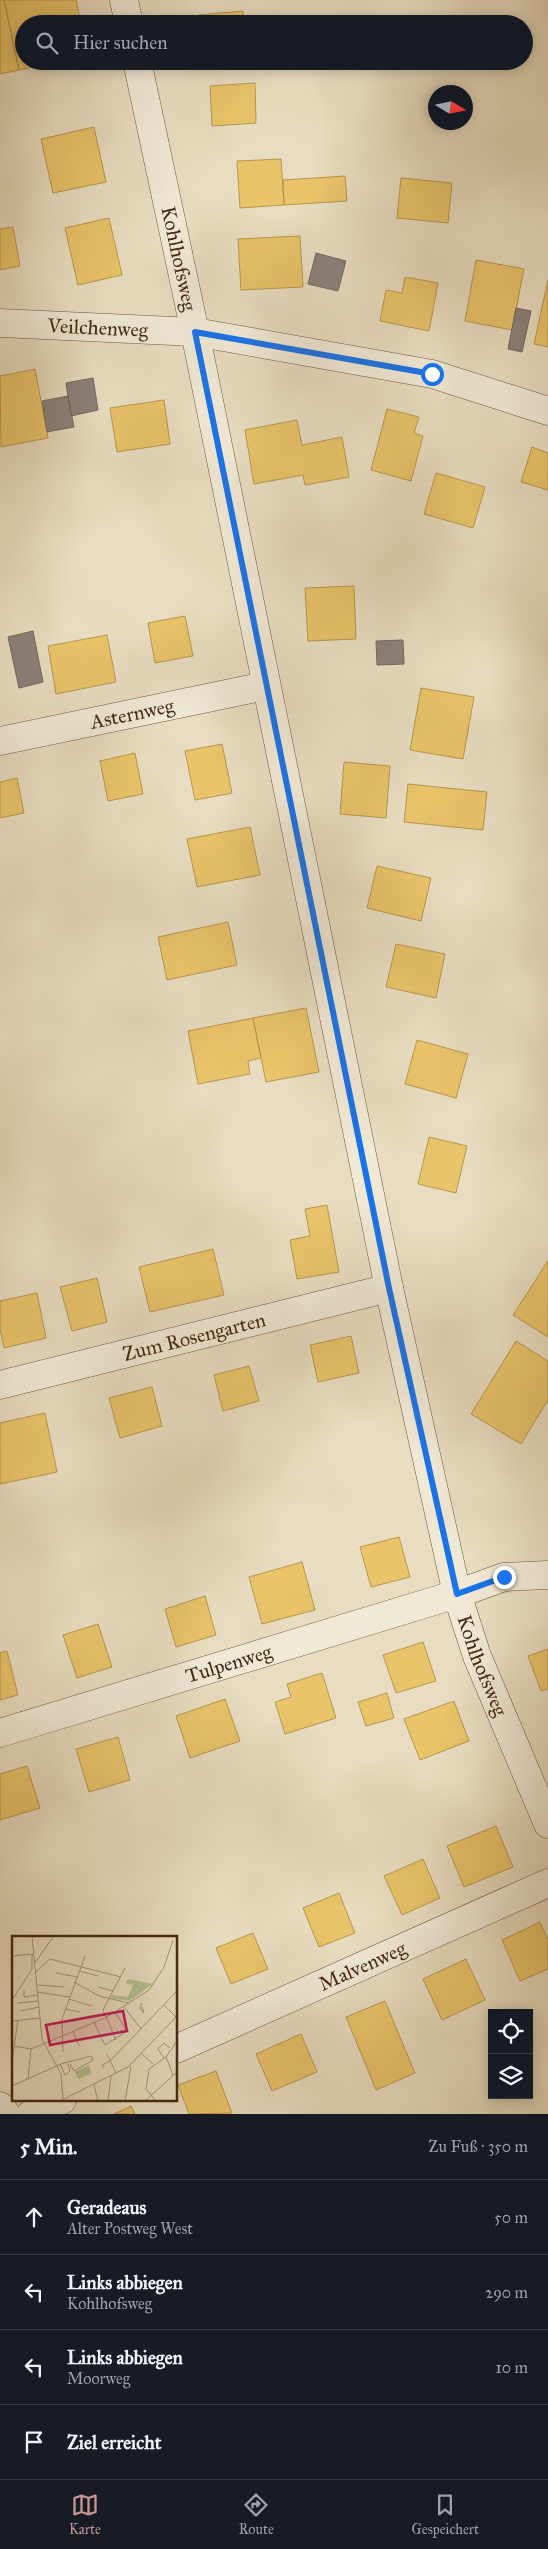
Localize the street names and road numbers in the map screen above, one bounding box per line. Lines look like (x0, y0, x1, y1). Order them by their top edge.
street label: Kohlhofsweg (156, 204, 202, 314)
street label: Veilchenweg (46, 313, 149, 343)
street label: Asternweg (87, 693, 177, 734)
street label: Zum Rosengarten (120, 1307, 268, 1366)
street label: Kohlhofsweg (453, 1612, 513, 1721)
street label: Tulpenweg (183, 1639, 276, 1688)
street label: Malvenweg (315, 1936, 411, 1996)

